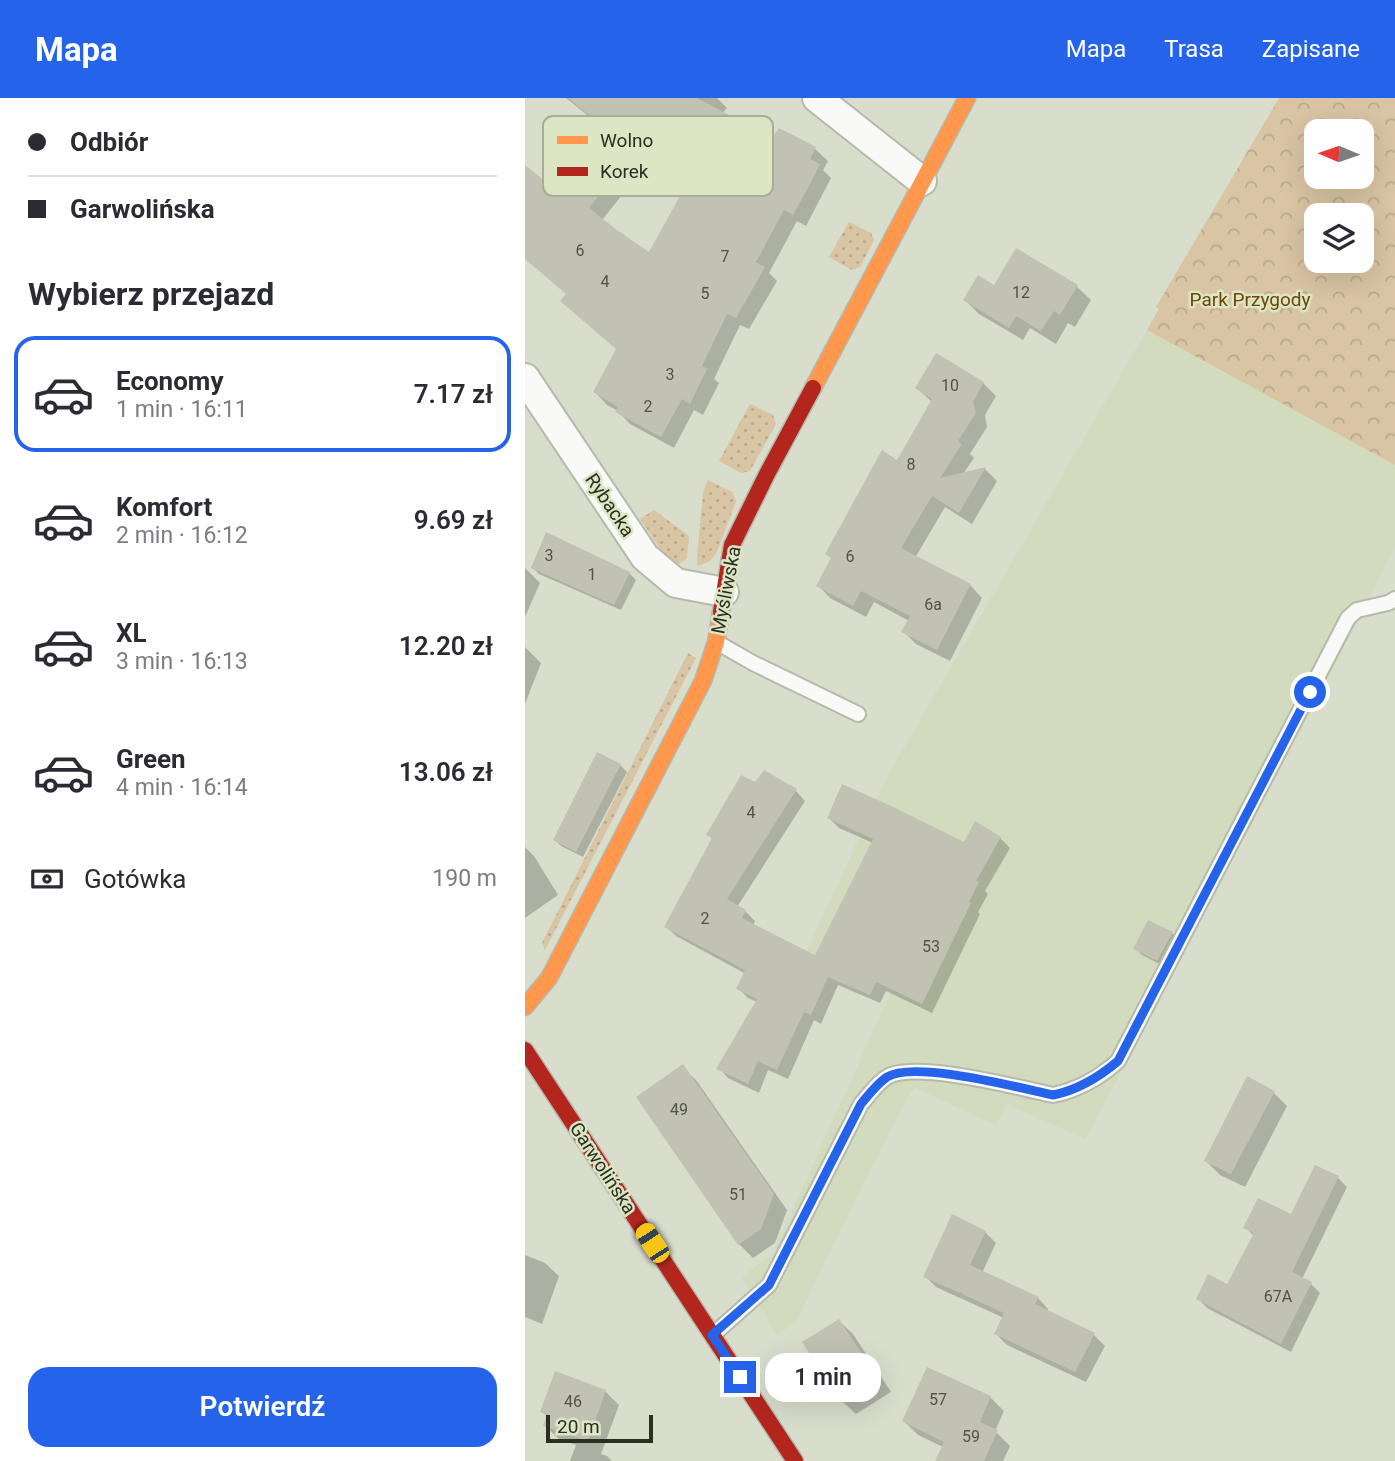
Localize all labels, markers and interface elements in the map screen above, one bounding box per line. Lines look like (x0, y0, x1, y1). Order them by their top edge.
text: Mapa (35, 30, 118, 69)
text: Mapa (1066, 35, 1126, 63)
text: Trasa (1164, 35, 1224, 63)
text: Zapisane (1262, 35, 1360, 63)
legend (543, 116, 773, 196)
north arrow (1304, 119, 1374, 189)
map controls (1304, 119, 1374, 273)
text: Odbiór (70, 127, 148, 157)
text: Wolno (600, 129, 653, 152)
text: Korek (600, 160, 649, 183)
text: Garwolińska (70, 194, 215, 224)
button: layers (1304, 203, 1374, 273)
house number: 6 (576, 241, 585, 260)
house number: 7 (721, 247, 730, 266)
house number: 4 (601, 272, 610, 291)
text: Wybierz przejazd (28, 275, 274, 313)
house number: 12 (1012, 283, 1030, 302)
house number: 5 (701, 284, 710, 303)
park label: Park Przygody (1190, 288, 1310, 311)
icon: car (32, 363, 95, 426)
house number: 3 (666, 365, 675, 384)
text: Economy (116, 366, 223, 396)
house number: 10 (941, 376, 959, 395)
text: 7.17 zł (414, 379, 493, 409)
text: 1 min · 16:11 (116, 396, 248, 423)
house number: 2 (644, 397, 653, 416)
house number: 8 (907, 455, 916, 474)
street label: Rybacka (580, 469, 640, 541)
icon: car (32, 489, 95, 552)
text: Komfort (116, 492, 212, 522)
text: 9.69 zł (414, 505, 493, 535)
text: 2 min · 16:12 (116, 522, 248, 549)
street label: Myśliwska (706, 544, 746, 636)
house number: 3 (545, 546, 554, 565)
house number: 6 (846, 547, 855, 566)
house number: 1 (588, 565, 597, 584)
house number: 6a (924, 595, 942, 614)
icon: car (32, 615, 95, 678)
text: XL (116, 618, 147, 648)
text: 12.20 zł (399, 631, 493, 661)
text: 3 min · 16:13 (116, 648, 248, 675)
route start (1294, 676, 1326, 708)
icon: car (32, 741, 95, 804)
text: Green (116, 744, 186, 774)
text: 13.06 zł (399, 757, 493, 787)
text: 4 min · 16:14 (116, 774, 248, 801)
house number: 4 (747, 803, 756, 822)
icon: cash (28, 860, 66, 898)
text: Gotówka (84, 864, 186, 894)
text: 190 m (432, 865, 497, 892)
house number: 2 (701, 909, 710, 928)
house number: 53 (922, 937, 940, 956)
house number: 49 (670, 1100, 688, 1119)
street label: Garwolińska (565, 1118, 641, 1218)
house number: 51 (729, 1185, 747, 1204)
car (632, 1220, 673, 1266)
house number: 67A (1264, 1287, 1293, 1306)
callout: 1 min (765, 1352, 880, 1402)
route end (724, 1361, 756, 1393)
text: 1 min (794, 1364, 852, 1391)
button: Potwierdź (28, 1367, 497, 1447)
house number: 57 (929, 1390, 947, 1409)
house number: 46 (564, 1392, 582, 1411)
scale bar (546, 1412, 653, 1444)
text: 20 m (557, 1415, 600, 1438)
house number: 59 (962, 1427, 980, 1446)

